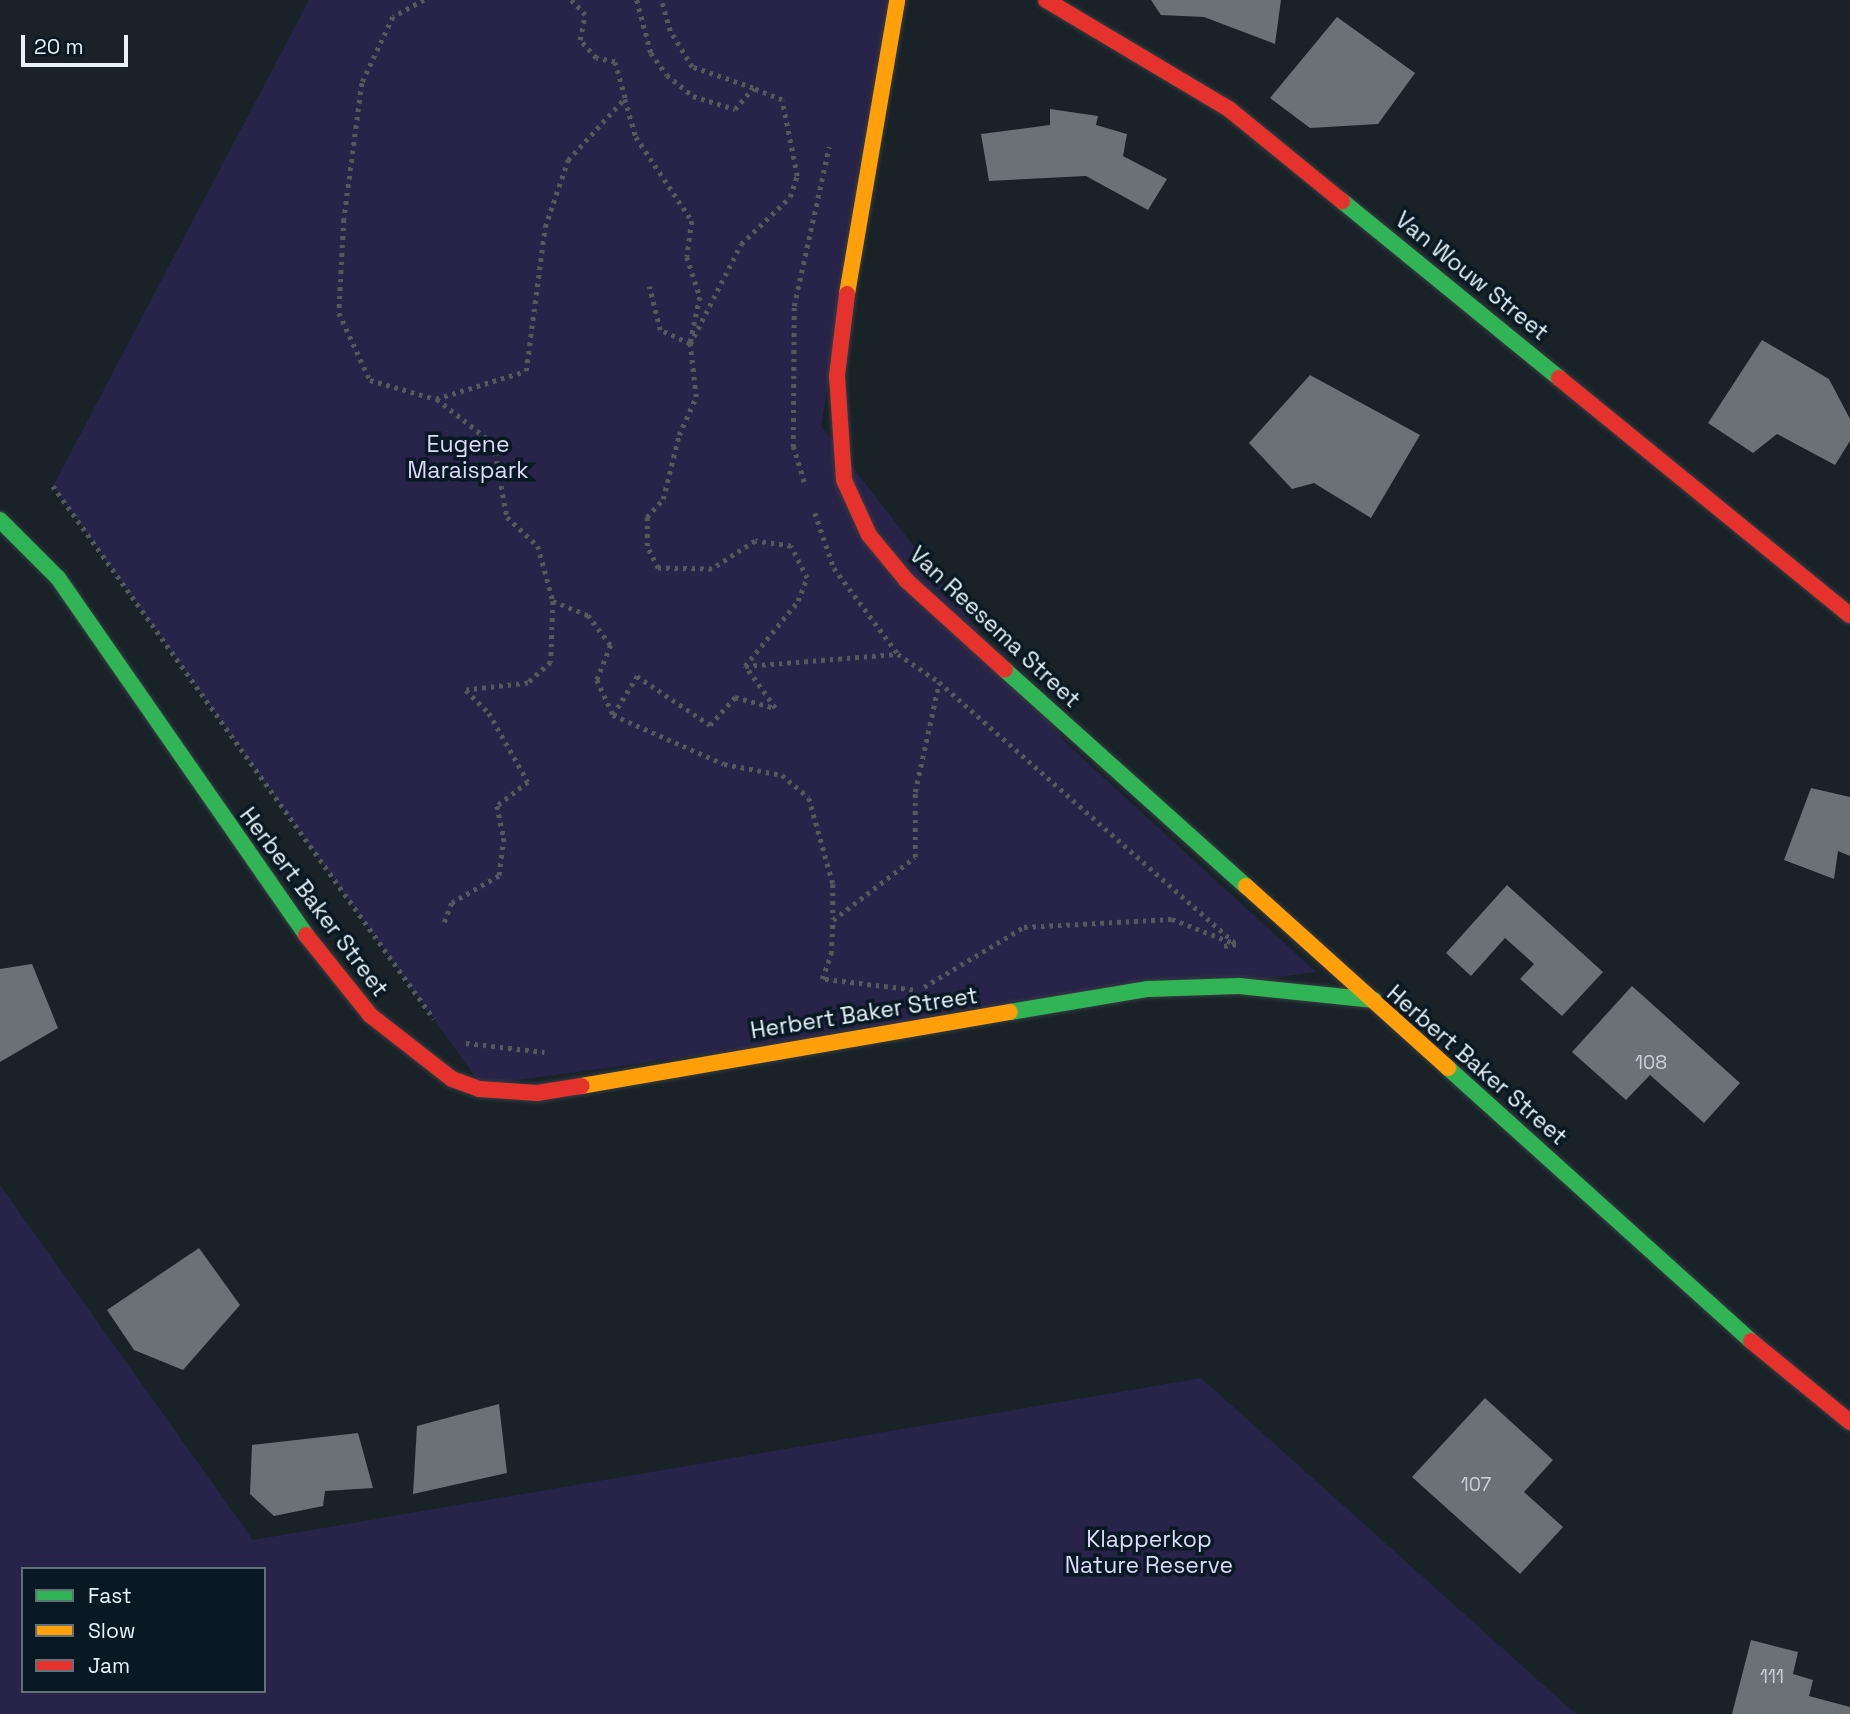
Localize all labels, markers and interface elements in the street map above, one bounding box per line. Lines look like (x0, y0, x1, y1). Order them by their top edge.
scale bar (24, 21, 131, 65)
text: 20 m (34, 33, 84, 60)
street label: Van Wouw Street (1390, 206, 1554, 346)
park label: Eugene Maraispark (407, 430, 529, 484)
street label: Van Reesema Street (904, 541, 1086, 713)
street label: Herbert Baker Street (234, 802, 394, 1002)
street label: Herbert Baker Street (1381, 979, 1573, 1151)
street label: Herbert Baker Street (748, 981, 980, 1045)
house number: 108 (1635, 1052, 1667, 1074)
house number: 107 (1461, 1474, 1491, 1496)
park label: Klapperkop Nature Reserve (1065, 1525, 1233, 1579)
legend (21, 1567, 266, 1693)
text: Fast (88, 1582, 132, 1609)
text: Slow (88, 1617, 136, 1644)
text: Jam (88, 1652, 130, 1679)
house number: 111 (1760, 1666, 1784, 1688)

